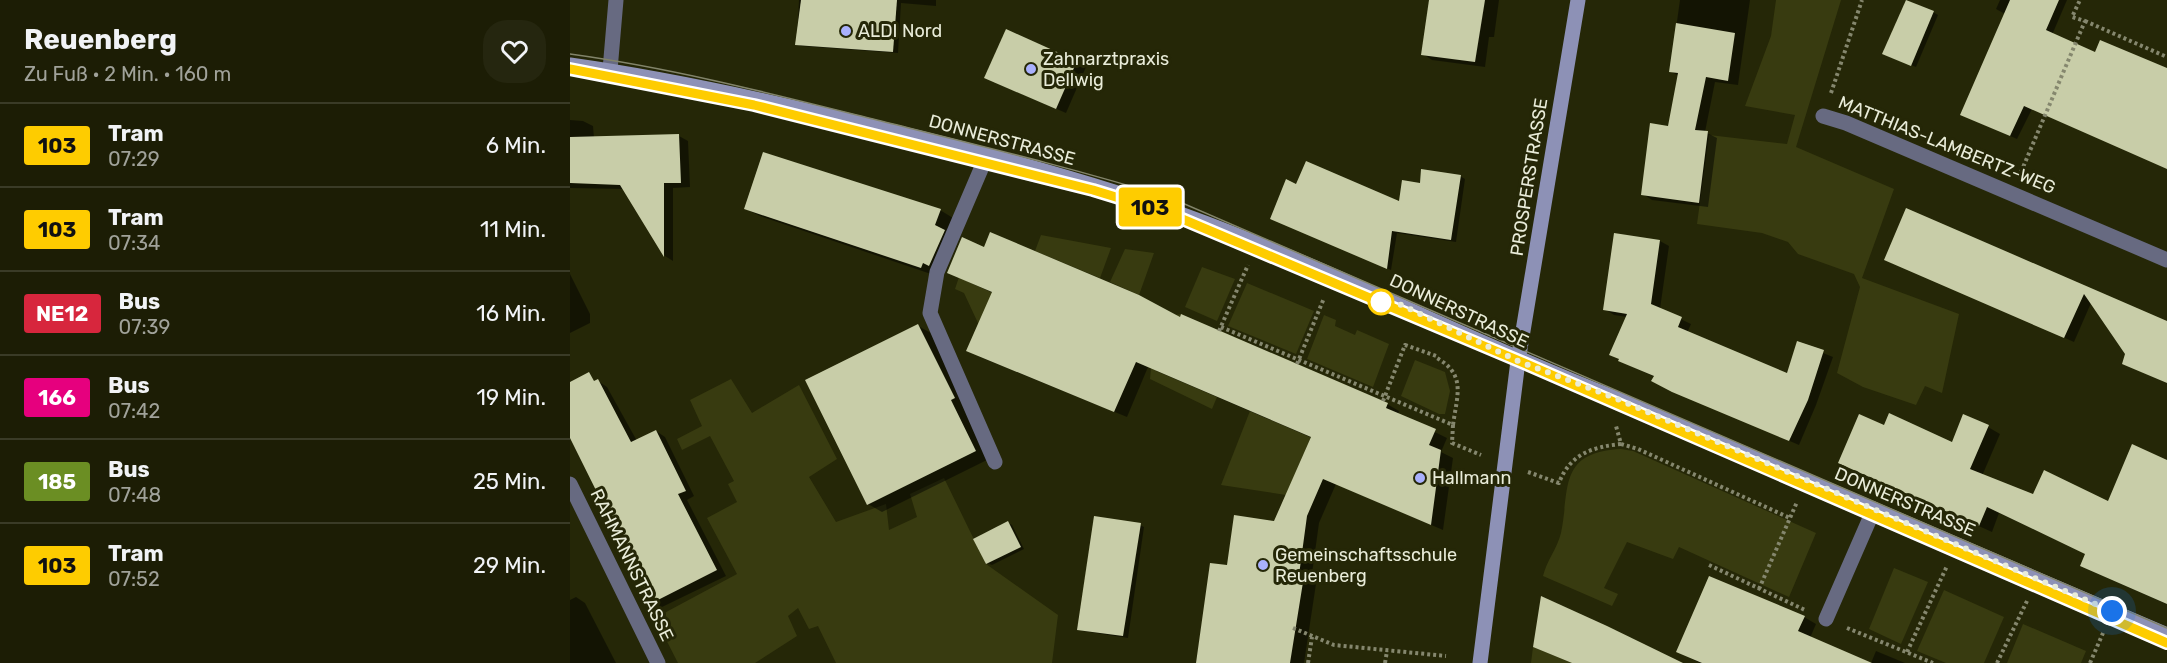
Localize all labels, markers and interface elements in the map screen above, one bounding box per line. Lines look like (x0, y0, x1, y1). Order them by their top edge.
button: heart (483, 20, 546, 83)
place label: ALDI Nord (858, 20, 942, 42)
text: Reuenberg (24, 23, 177, 56)
marker: ALDI Nord (839, 24, 853, 38)
place label: Zahnarztpraxis Dellwig (1043, 48, 1169, 91)
text: Zu Fuß · 2 Min. · 160 m (24, 62, 231, 86)
marker: Zahnarztpraxis Dellwig (1024, 62, 1038, 76)
street label: MATTHIAS-LAMBERTZ-WEG (1835, 91, 2059, 199)
street label: PROSPERSTRASSE (1506, 97, 1552, 257)
street label: DONNERSTRASSE (926, 110, 1078, 170)
text: Tram (108, 120, 164, 147)
text: 6 Min. (486, 132, 546, 159)
text: 103 (38, 133, 76, 158)
text: 07:29 (108, 147, 160, 171)
line badge: 103 (1116, 188, 1184, 226)
text: 103 (1131, 195, 1169, 220)
text: Tram (108, 204, 164, 231)
text: 11 Min. (480, 216, 546, 243)
text: 103 (38, 217, 76, 242)
text: 07:34 (108, 231, 161, 255)
street label: DONNERSTRASSE (1386, 269, 1532, 353)
text: Bus (119, 288, 160, 315)
unlabelled marker (1368, 289, 1394, 315)
text: 16 Min. (476, 300, 546, 327)
text: NE12 (36, 301, 89, 326)
text: 07:39 (119, 315, 170, 339)
text: Bus (108, 372, 150, 399)
text: 19 Min. (476, 384, 546, 411)
text: 166 (38, 385, 76, 410)
text: 07:42 (108, 399, 160, 423)
text: Bus (108, 456, 150, 483)
street label: DONNERSTRASSE (1831, 462, 1979, 542)
place label: Hallmann (1432, 467, 1511, 489)
text: 25 Min. (473, 468, 546, 495)
text: 185 (38, 469, 76, 494)
marker: Hallmann (1413, 471, 1427, 485)
text: 07:48 (108, 483, 161, 507)
street label: RAHMANNSTRASSE (586, 485, 678, 645)
text: Tram (108, 540, 164, 567)
place label: Gemeinschaftsschule Reuenberg (1275, 544, 1457, 587)
text: 29 Min. (473, 552, 546, 579)
text: 103 (38, 553, 76, 578)
marker: Gemeinschaftsschule Reuenberg (1256, 558, 1270, 572)
text: 07:52 (108, 567, 160, 591)
your location (2097, 596, 2127, 626)

